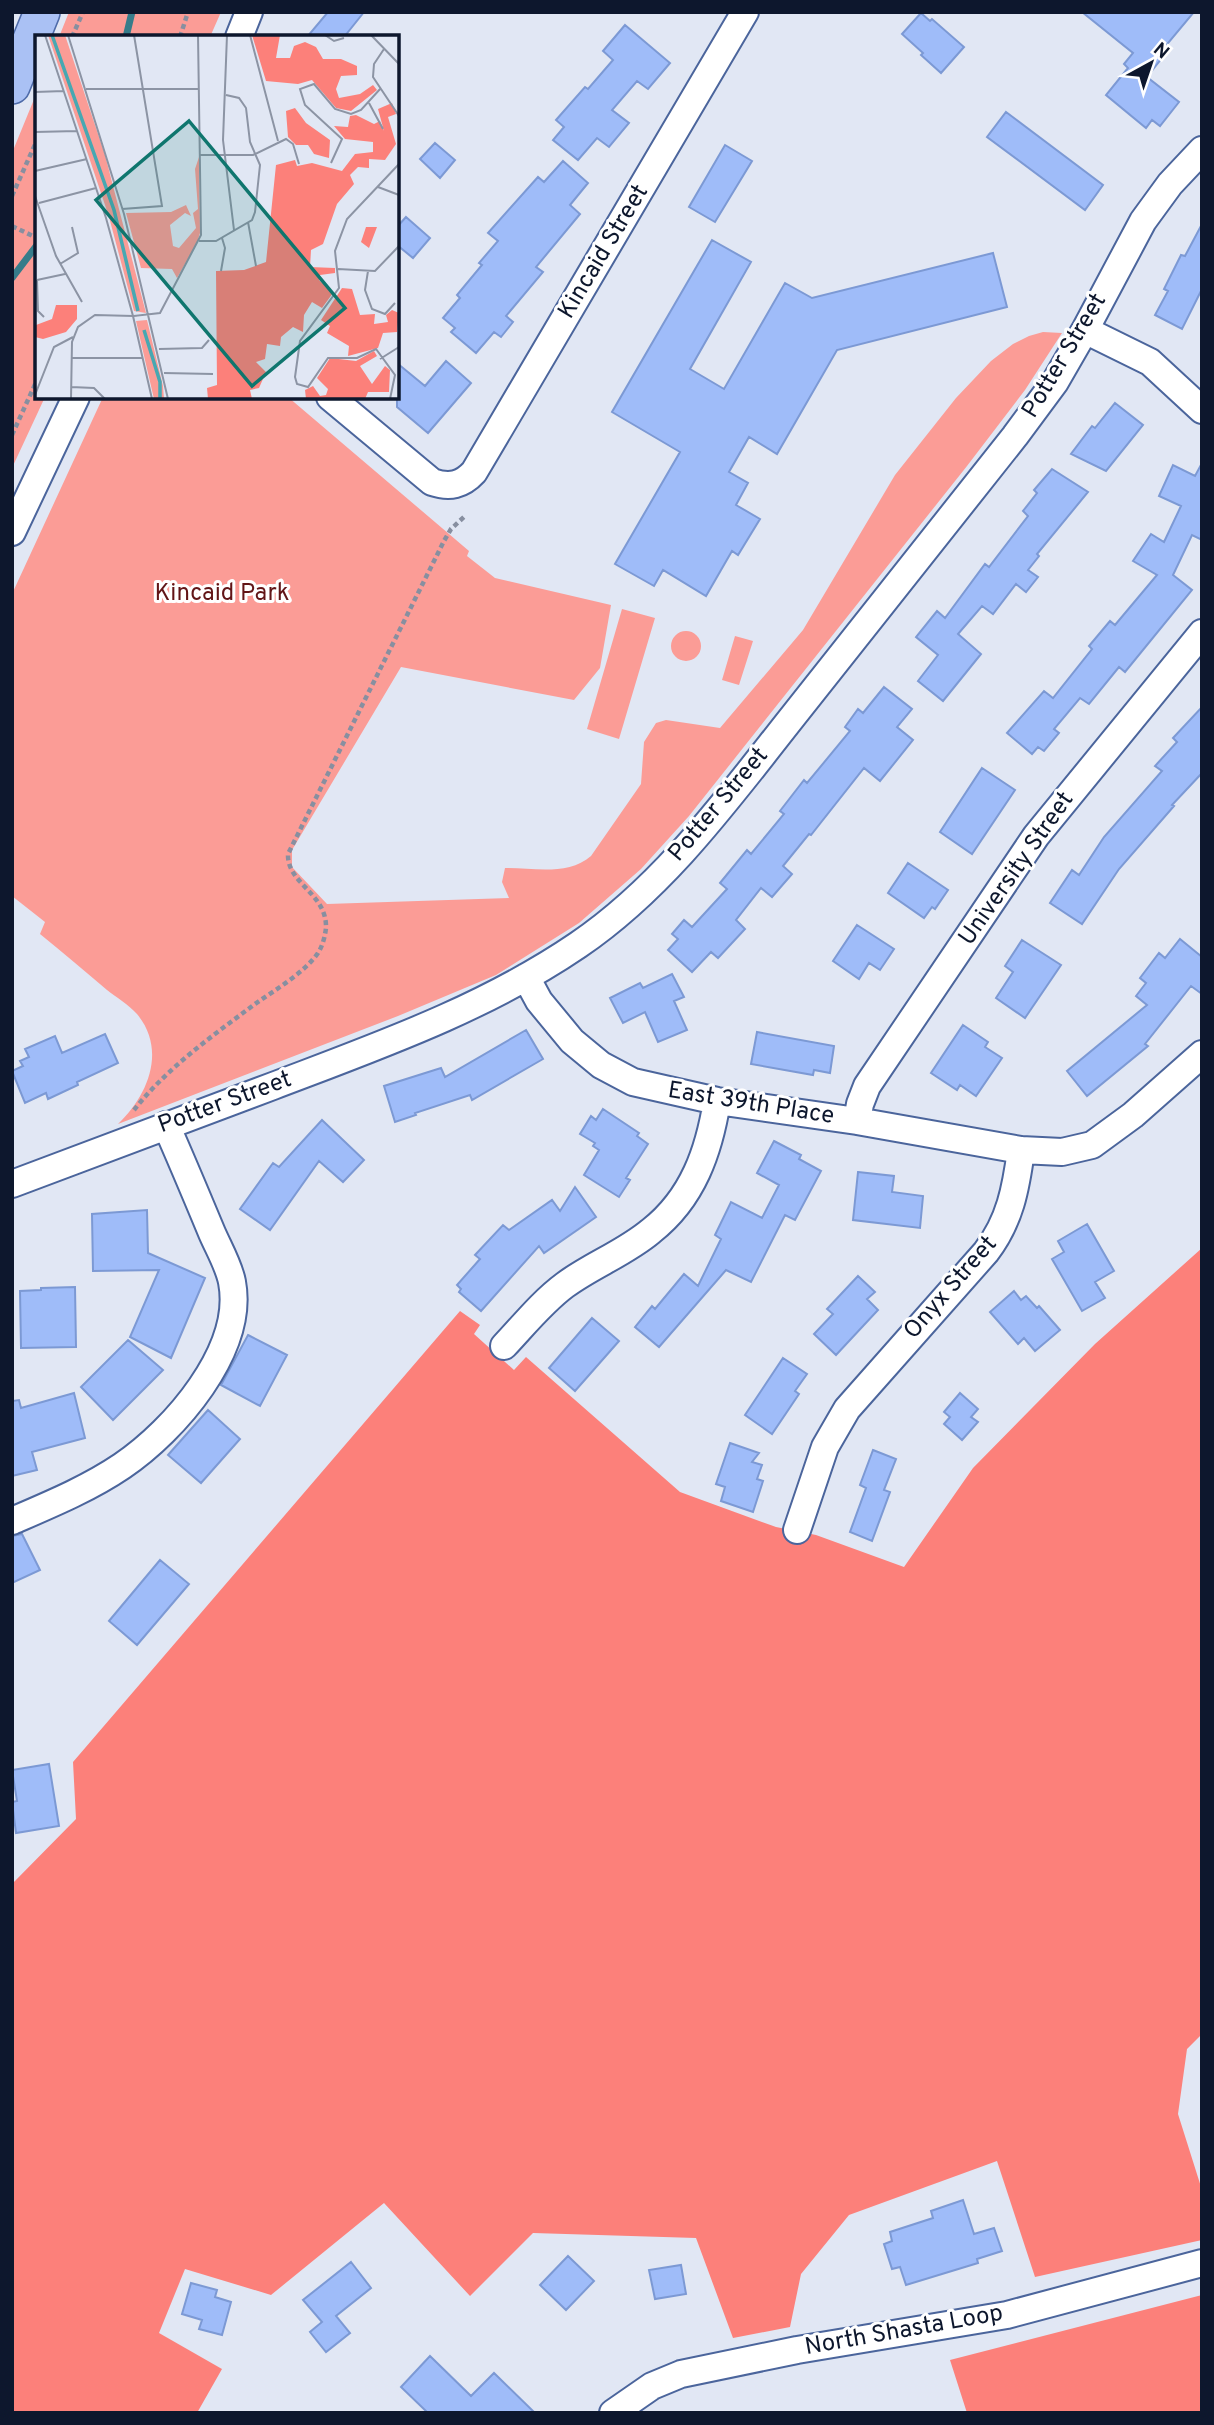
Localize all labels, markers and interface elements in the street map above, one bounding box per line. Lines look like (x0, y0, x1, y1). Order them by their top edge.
north arrow (1116, 28, 1186, 98)
inset map (35, 35, 399, 399)
text: N (1148, 38, 1174, 65)
street label: Kincaid Street (552, 179, 656, 325)
street label: Potter Street (1016, 288, 1114, 424)
park label: Kincaid Park (155, 579, 289, 609)
street label: Potter Street (662, 742, 776, 868)
street label: University Street (953, 786, 1081, 952)
street label: Potter Street (154, 1065, 296, 1141)
street label: East 39th Place (666, 1076, 836, 1132)
street label: Onyx Street (898, 1230, 1004, 1346)
street label: North Shasta Loop (803, 2299, 1005, 2363)

